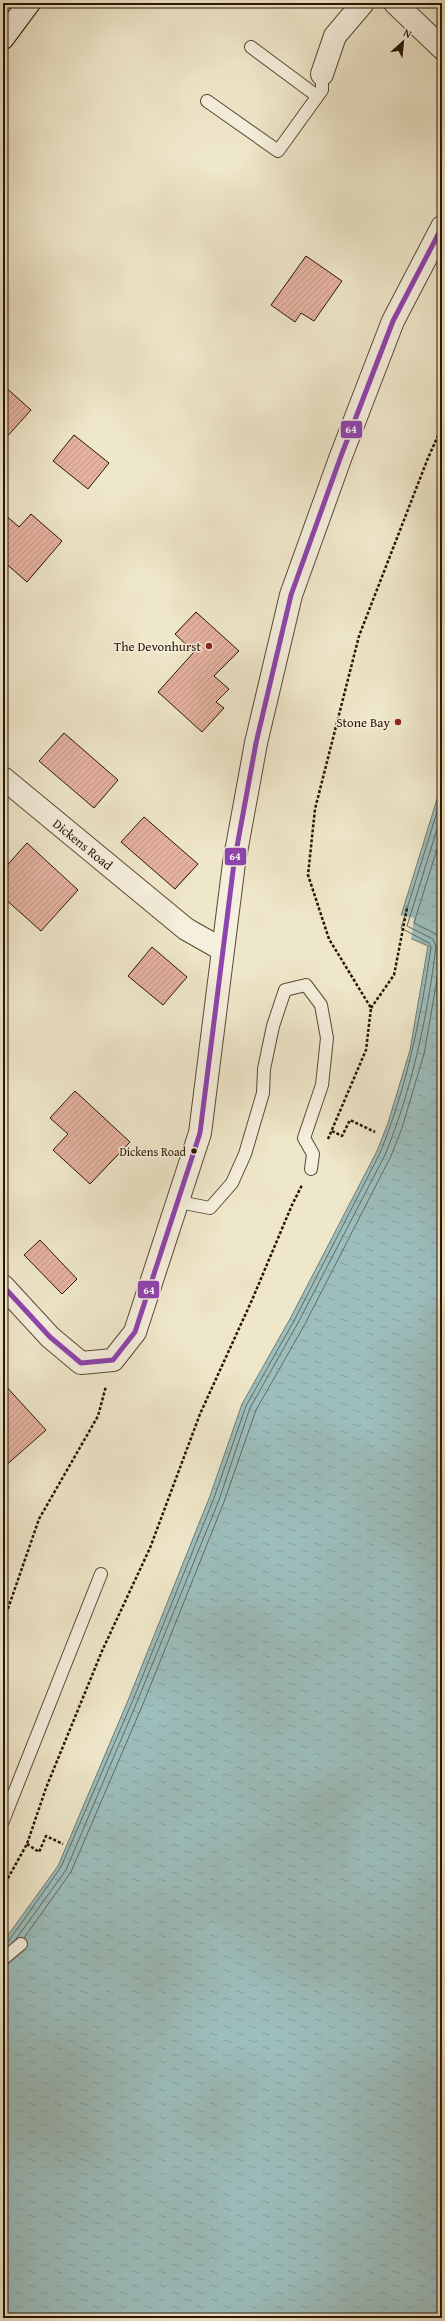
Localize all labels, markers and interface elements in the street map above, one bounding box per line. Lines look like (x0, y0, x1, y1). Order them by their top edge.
north arrow (383, 22, 423, 62)
text: N (401, 24, 415, 42)
line badge: 64 (340, 420, 363, 439)
text: 64 (345, 421, 357, 437)
place label: The Devonhurst (114, 637, 201, 656)
marker: The Devonhurst (204, 641, 214, 651)
place label: Stone Bay (336, 713, 391, 732)
marker: Stone Bay (393, 717, 403, 727)
street label: Dickens Road (49, 814, 117, 874)
line badge: 64 (224, 847, 247, 866)
text: 64 (229, 848, 241, 864)
place label: Dickens Road (119, 1143, 187, 1160)
marker: Dickens Road (189, 1146, 199, 1156)
line badge: 64 (137, 1280, 160, 1299)
text: 64 (143, 1282, 155, 1298)

